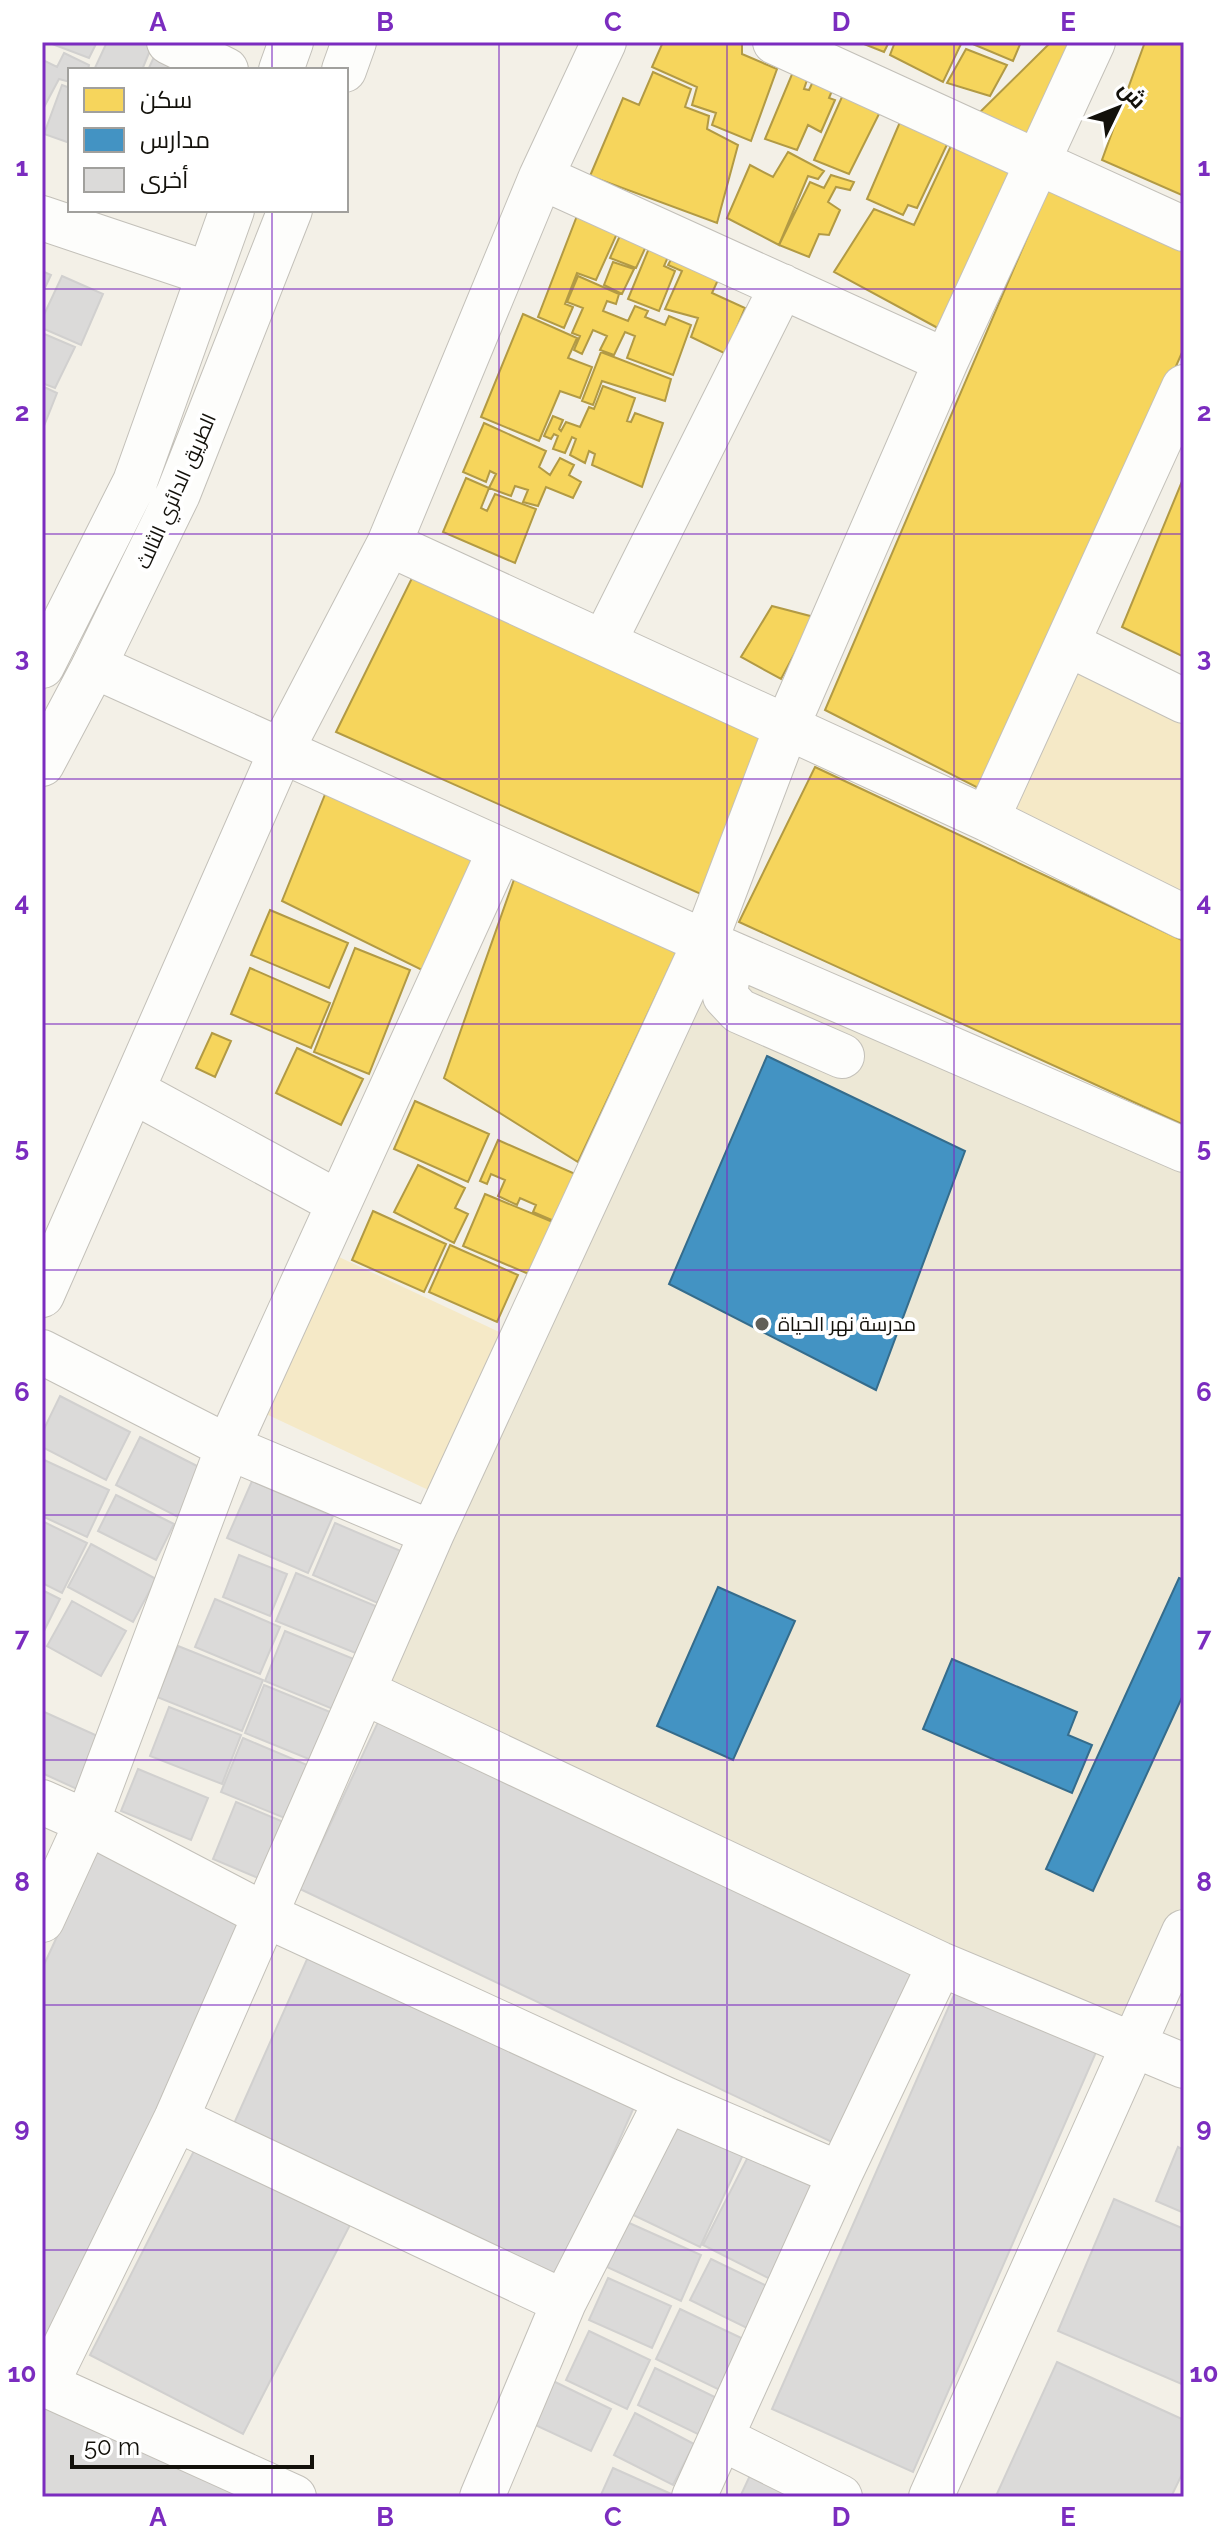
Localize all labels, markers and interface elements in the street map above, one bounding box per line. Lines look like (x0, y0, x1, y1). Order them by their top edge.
text: A (149, 7, 167, 37)
text: B (376, 7, 394, 37)
text: C (604, 7, 622, 37)
text: D (832, 7, 850, 37)
text: E (1060, 7, 1076, 37)
legend (68, 68, 348, 212)
north arrow (1078, 68, 1158, 148)
text: ش (1113, 75, 1152, 114)
text: سكن (140, 85, 192, 114)
text: مدارس (140, 125, 210, 154)
text: 1 (16, 152, 29, 182)
text: 1 (1198, 152, 1211, 182)
text: أخرى (140, 164, 188, 194)
text: 2 (15, 397, 29, 427)
text: 2 (1197, 397, 1211, 427)
street label: الطريق الدائري الثالث (131, 410, 225, 574)
text: 3 (15, 642, 29, 672)
text: 3 (1197, 642, 1211, 672)
text: 4 (15, 887, 29, 917)
text: 4 (1197, 887, 1211, 917)
text: 5 (15, 1132, 29, 1162)
text: 5 (1197, 1132, 1211, 1162)
place label: مدرسة نهر الحياة (778, 1312, 916, 1337)
marker: مدرسة نهر الحياة (753, 1315, 771, 1333)
text: 6 (14, 1377, 30, 1407)
text: 6 (1196, 1377, 1212, 1407)
text: 7 (15, 1622, 30, 1652)
text: 7 (1197, 1622, 1212, 1652)
text: 8 (14, 1867, 30, 1897)
text: 8 (1196, 1867, 1212, 1897)
text: 9 (14, 2112, 30, 2142)
text: 9 (1196, 2112, 1212, 2142)
text: 10 (8, 2358, 36, 2388)
text: 10 (1190, 2358, 1218, 2388)
scale bar (72, 2419, 312, 2469)
text: 50 m (84, 2432, 140, 2461)
text: A (149, 2502, 167, 2532)
text: B (376, 2502, 394, 2532)
text: C (604, 2502, 622, 2532)
text: D (832, 2502, 850, 2532)
text: E (1060, 2502, 1076, 2532)

